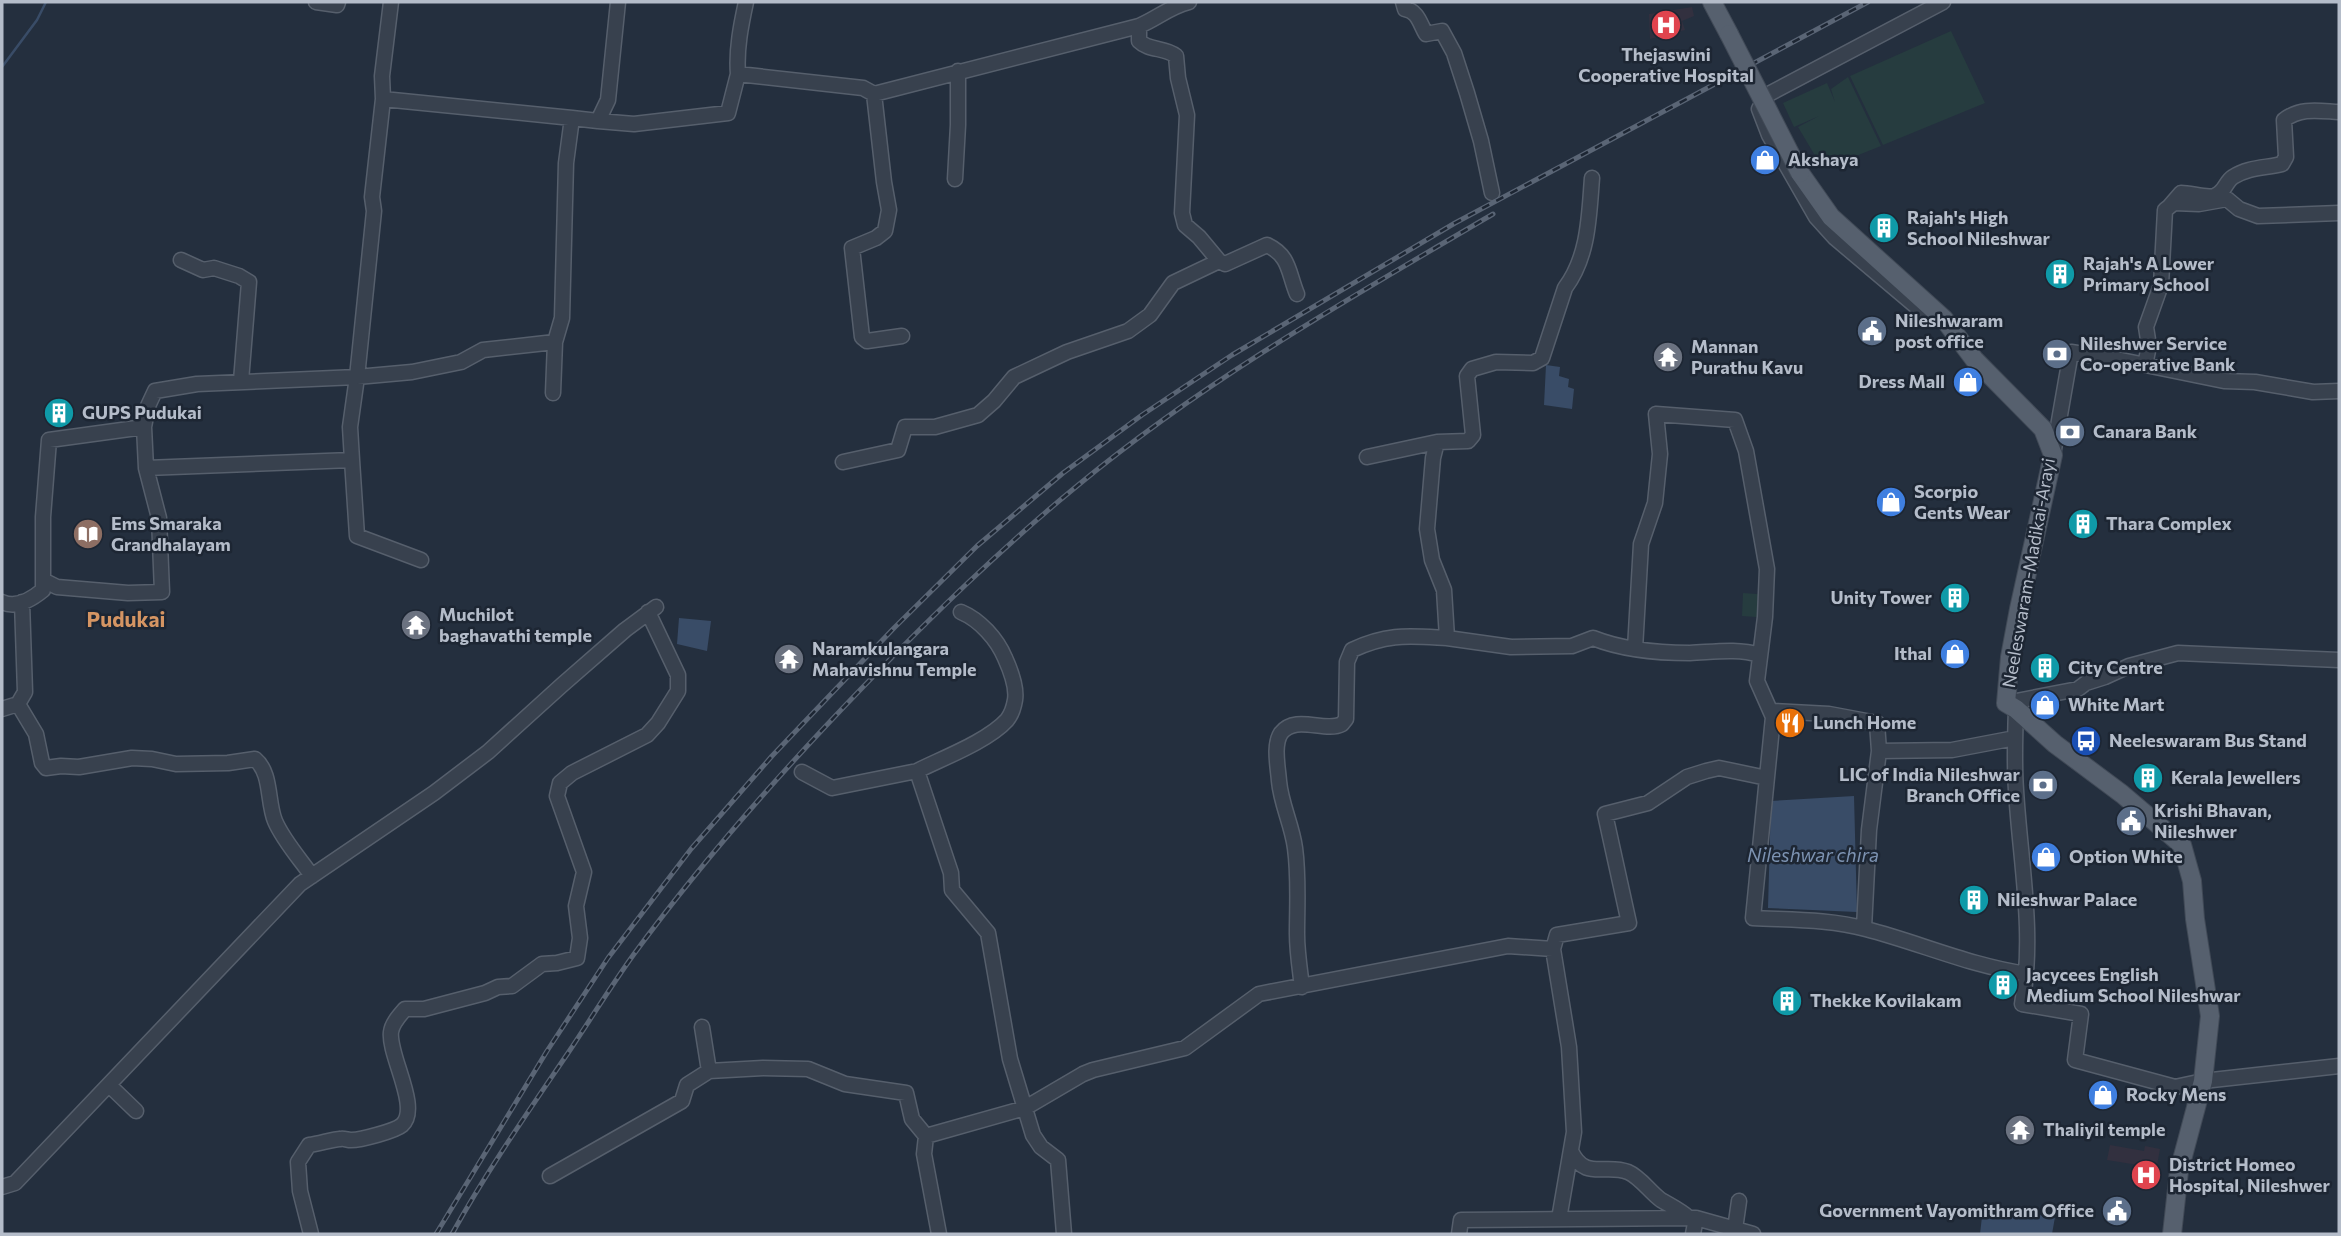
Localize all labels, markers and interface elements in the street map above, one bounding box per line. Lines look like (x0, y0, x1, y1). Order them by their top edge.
hospital icon: Thejaswini Cooperative Hospital (1649, 8, 1683, 42)
place label: Thejaswini Cooperative Hospital (1578, 43, 1754, 86)
shop icon: Akshaya (1748, 143, 1782, 177)
place label: Akshaya (1788, 148, 1859, 170)
place label: Rajah's High School Nileshwar (1907, 206, 2051, 249)
building icon: Rajah's High School Nileshwar (1867, 211, 1901, 245)
place label: Rajah's A Lower Primary School (2083, 252, 2215, 295)
building icon: Rajah's A Lower Primary School (2043, 257, 2077, 291)
place label: Nileshwaram post office (1895, 309, 2003, 352)
public building icon: Nileshwaram post office (1855, 314, 1889, 348)
place label: Nileshwer Service Co-operative Bank (2080, 332, 2236, 375)
place label: Mannan Purathu Kavu (1691, 335, 1803, 378)
bank icon: Nileshwer Service Co-operative Bank (2040, 337, 2074, 371)
temple icon: Mannan Purathu Kavu (1651, 340, 1685, 374)
shop icon: Dress Mall (1951, 365, 1985, 399)
place label: Dress Mall (1859, 370, 1945, 392)
building icon: GUPS Pudukai (42, 396, 76, 430)
place label: GUPS Pudukai (82, 401, 202, 423)
bank icon: Canara Bank (2053, 415, 2087, 449)
place label: Canara Bank (2093, 420, 2198, 442)
street label: Neeleswaram-Madikai-Arayi (1997, 456, 2059, 690)
place label: Scorpio Gents Wear (1914, 480, 2011, 523)
shop icon: Scorpio Gents Wear (1874, 485, 1908, 519)
building icon: Thara Complex (2066, 507, 2100, 541)
place label: Ems Smaraka Grandhalayam (111, 512, 231, 555)
place label: Thara Complex (2106, 512, 2232, 534)
library icon: Ems Smaraka Grandhalayam (71, 517, 105, 551)
building icon: Unity Tower (1938, 581, 1972, 615)
place label: Unity Tower (1830, 586, 1933, 608)
place label: Muchilot baghavathi temple (439, 603, 592, 646)
district label: Pudukai (87, 606, 165, 631)
temple icon: Muchilot baghavathi temple (399, 608, 433, 642)
place label: Naramkulangara Mahavishnu Temple (812, 637, 977, 680)
shop icon: Ithal (1938, 637, 1972, 671)
temple icon: Naramkulangara Mahavishnu Temple (772, 642, 806, 676)
place label: Ithal (1894, 642, 1932, 664)
building icon: City Centre (2028, 651, 2062, 685)
place label: City Centre (2068, 656, 2163, 678)
shop icon: White Mart (2028, 688, 2062, 722)
place label: White Mart (2068, 693, 2165, 715)
restaurant icon: Lunch Home (1773, 706, 1807, 740)
place label: Lunch Home (1813, 711, 1916, 733)
bus stop icon: Neeleswaram Bus Stand (2069, 724, 2103, 758)
place label: Neeleswaram Bus Stand (2109, 729, 2307, 751)
building icon: Kerala Jewellers (2131, 761, 2165, 795)
place label: LIC of India Nileshwar Branch Office (1839, 763, 2021, 806)
place label: Kerala Jewellers (2171, 766, 2301, 788)
bank icon: LIC of India Nileshwar Branch Office (2026, 768, 2060, 802)
place label: Krishi Bhavan, Nileshwer (2154, 799, 2272, 842)
public building icon: Krishi Bhavan, Nileshwer (2114, 804, 2148, 838)
shop icon: Option White (2029, 840, 2063, 874)
water label: Nileshwar chira (1747, 843, 1879, 866)
place label: Option White (2069, 845, 2183, 867)
building icon: Nileshwar Palace (1957, 883, 1991, 917)
place label: Nileshwar Palace (1997, 888, 2137, 910)
place label: Jacycees English Medium School Nileshwar (2026, 963, 2241, 1006)
building icon: Jacycees English Medium School Nileshwar (1986, 968, 2020, 1002)
building icon: Thekke Kovilakam (1770, 984, 1804, 1018)
place label: Thekke Kovilakam (1810, 989, 1962, 1011)
shop icon: Rocky Mens (2086, 1078, 2120, 1112)
place label: Rocky Mens (2126, 1083, 2226, 1105)
temple icon: Thaliyil temple (2003, 1113, 2037, 1147)
place label: Thaliyil temple (2043, 1118, 2165, 1140)
place label: District Homeo Hospital, Nileshwer (2169, 1153, 2331, 1196)
hospital icon: District Homeo Hospital, Nileshwer (2129, 1158, 2163, 1192)
public building icon: Government Vayomithram Office (2100, 1194, 2134, 1228)
place label: Government Vayomithram Office (1819, 1199, 2094, 1221)

